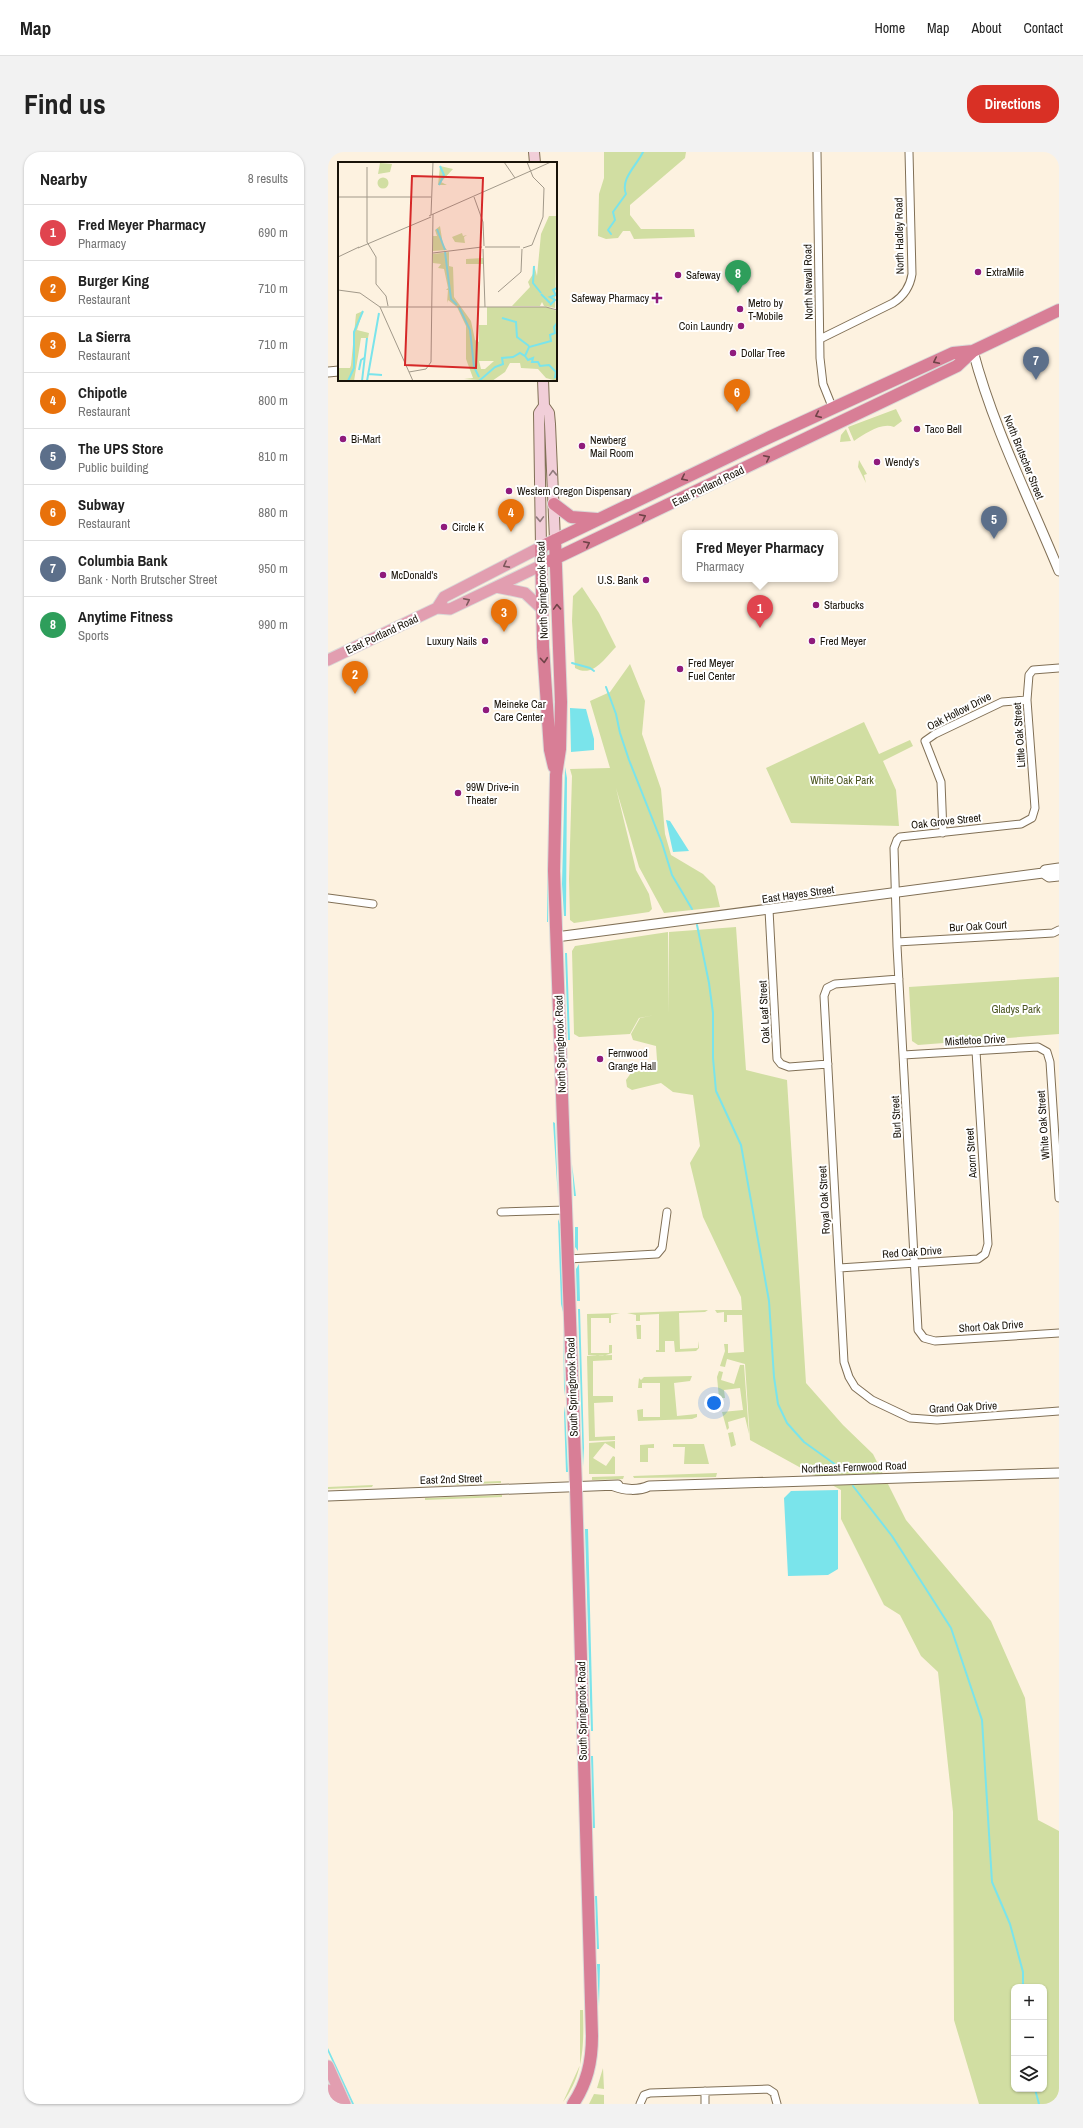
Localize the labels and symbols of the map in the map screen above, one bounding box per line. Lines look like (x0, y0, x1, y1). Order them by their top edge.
inset map (338, 162, 557, 381)
street label: North Hadley Road (891, 198, 907, 274)
street label: North Newall Road (800, 244, 816, 320)
pin: 8 (725, 260, 751, 293)
place label: ExtraMile (986, 265, 1024, 279)
marker: ExtraMile (973, 267, 983, 277)
place label: Safeway (686, 268, 721, 282)
marker: Safeway (673, 270, 683, 280)
place label: Safeway Pharmacy (571, 291, 649, 305)
marker: Safeway Pharmacy (652, 293, 662, 303)
place label: Metro by T-Mobile (748, 296, 784, 323)
marker: Metro by T-Mobile (735, 304, 745, 314)
place label: Coin Laundry (679, 319, 733, 333)
marker: Coin Laundry (736, 321, 746, 331)
place label: Dollar Tree (741, 346, 785, 360)
pin: 7 (1023, 347, 1049, 380)
marker: Dollar Tree (728, 348, 738, 358)
one-way arrow (933, 356, 941, 364)
pin: 6 (724, 379, 750, 412)
one-way arrow (815, 411, 822, 419)
street label: North Brutscher Street (1001, 413, 1047, 502)
place label: Taco Bell (925, 422, 962, 436)
marker: Taco Bell (912, 424, 922, 434)
place label: Bi-Mart (351, 432, 381, 446)
place label: Newberg Mail Room (590, 433, 634, 460)
marker: Bi-Mart (338, 434, 348, 444)
marker: Newberg Mail Room (577, 441, 587, 451)
one-way arrow (763, 455, 770, 463)
place label: Wendy's (885, 455, 920, 469)
marker: Wendy's (872, 457, 882, 467)
street label: East Portland Road (670, 463, 746, 509)
one-way arrow (548, 470, 557, 476)
one-way arrow (681, 473, 689, 481)
place label: Western Oregon Dispensary (517, 484, 632, 498)
marker: Western Oregon Dispensary (504, 486, 514, 496)
pin: 4 (498, 499, 524, 532)
pin: 5 (981, 506, 1007, 539)
one-way arrow (639, 514, 646, 522)
one-way arrow (535, 516, 544, 522)
place label: Circle K (452, 520, 484, 534)
marker: Circle K (439, 522, 449, 532)
street label: North Springbrook Road (533, 541, 551, 639)
one-way arrow (583, 541, 591, 549)
one-way arrow (503, 561, 510, 568)
place label: McDonald's (391, 568, 438, 582)
marker: McDonald's (378, 570, 388, 580)
place label: U.S. Bank (597, 573, 638, 587)
marker: U.S. Bank (641, 575, 651, 585)
pin: 1 (747, 595, 773, 628)
one-way arrow (463, 598, 471, 606)
place label: Starbucks (824, 598, 865, 612)
pin: 3 (491, 599, 517, 632)
marker: Starbucks (811, 600, 821, 610)
one-way arrow (553, 604, 561, 610)
street label: East Portland Road (344, 611, 420, 657)
place label: Luxury Nails (427, 634, 477, 648)
place label: Fred Meyer (820, 634, 866, 648)
marker: Luxury Nails (480, 636, 490, 646)
marker: Fred Meyer (807, 636, 817, 646)
place label: Fred Meyer Fuel Center (688, 656, 735, 683)
one-way arrow (540, 657, 549, 663)
pin: 2 (342, 661, 368, 694)
marker: Fred Meyer Fuel Center (675, 664, 685, 674)
street label: Oak Hollow Drive (925, 689, 993, 733)
place label: Meineke Car Care Center (494, 697, 546, 724)
street label: Little Oak Street (1010, 702, 1028, 768)
marker: Meineke Car Care Center (481, 705, 491, 715)
park label: White Oak Park (810, 773, 874, 787)
place label: 99W Drive-in Theater (466, 780, 519, 807)
marker: 99W Drive-in Theater (453, 788, 463, 798)
street label: Oak Grove Street (910, 810, 982, 832)
street label: East Hayes Street (761, 882, 835, 906)
street label: Bur Oak Court (949, 917, 1008, 934)
street label: Oak Leaf Street (755, 980, 773, 1044)
street label: North Springbrook Road (551, 995, 569, 1093)
park label: Gladys Park (991, 1002, 1041, 1016)
street label: Mistletoe Drive (944, 1031, 1006, 1049)
place label: Fernwood Grange Hall (608, 1046, 656, 1073)
marker: Fernwood Grange Hall (595, 1054, 605, 1064)
street label: White Oak Street (1034, 1090, 1052, 1160)
street label: Burl Street (888, 1095, 904, 1139)
street label: Acorn Street (962, 1127, 980, 1179)
street label: Royal Oak Street (815, 1165, 833, 1235)
street label: Red Oak Drive (882, 1243, 942, 1261)
street label: Short Oak Drive (958, 1317, 1024, 1335)
street label: South Springbrook Road (563, 1337, 581, 1437)
your location (704, 1393, 724, 1413)
street label: Grand Oak Drive (929, 1398, 997, 1416)
street label: Northeast Fernwood Road (801, 1458, 907, 1476)
street label: East 2nd Street (420, 1471, 483, 1487)
street label: South Springbrook Road (574, 1661, 590, 1761)

